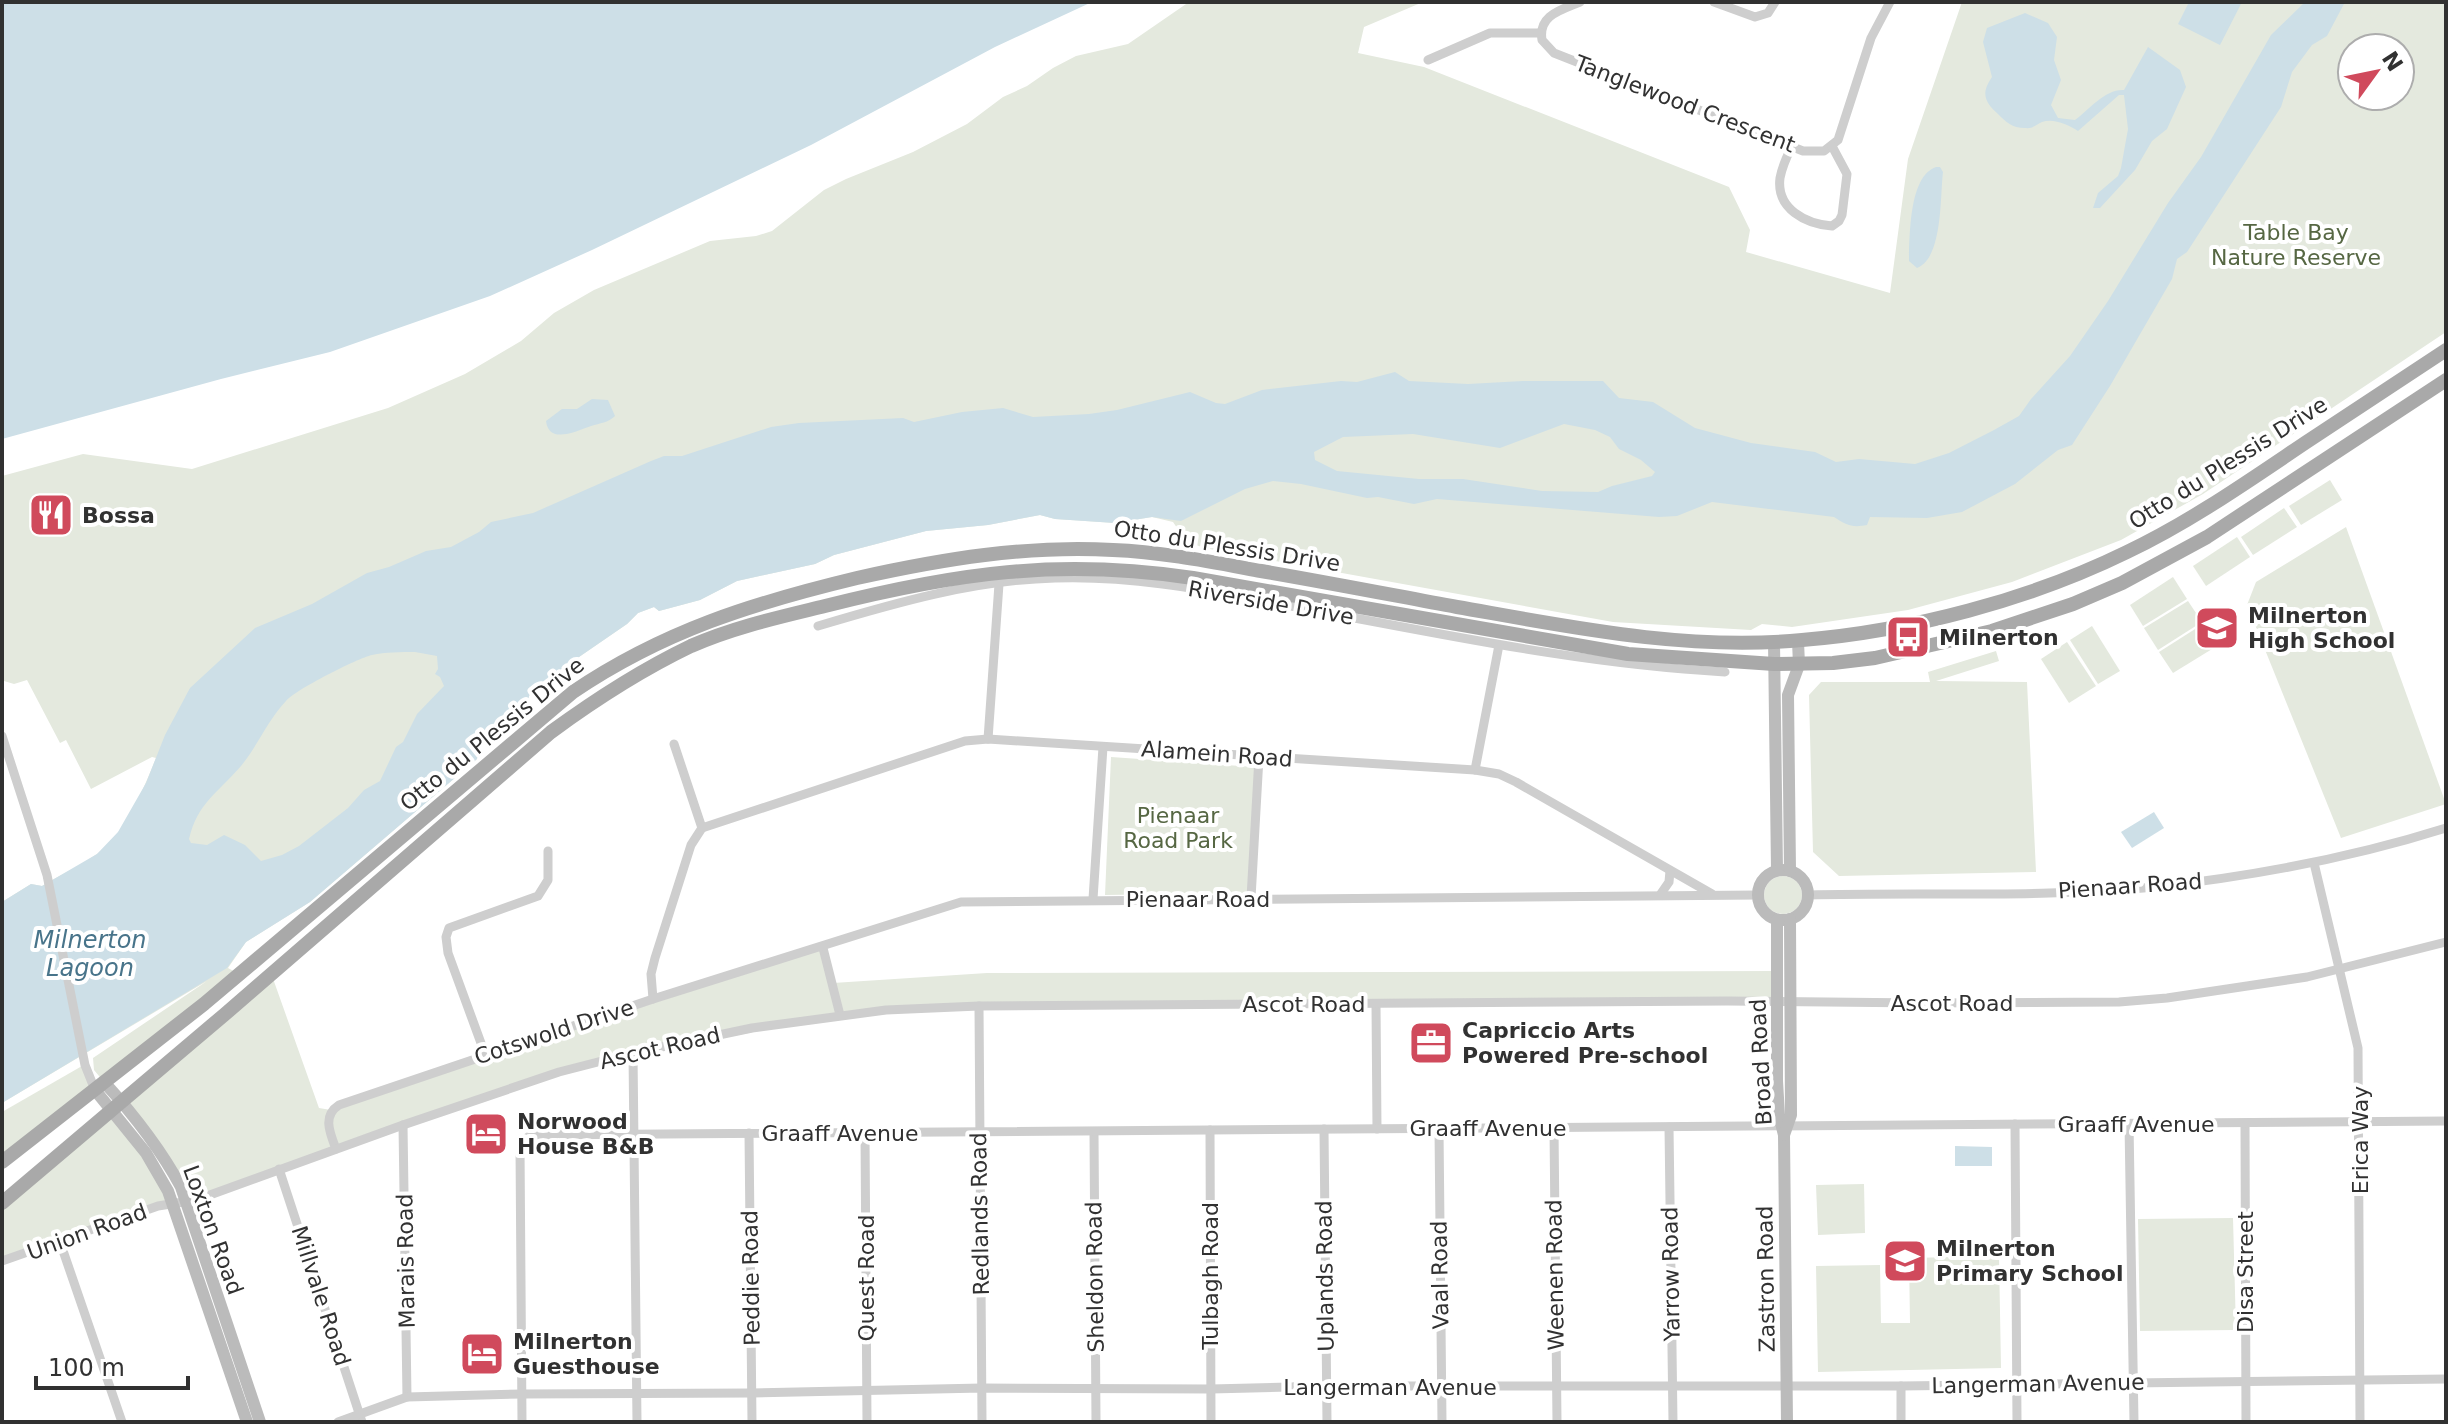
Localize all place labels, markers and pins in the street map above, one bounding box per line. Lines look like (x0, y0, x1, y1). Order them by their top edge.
restaurant icon: Bossa (27, 491, 75, 539)
place label: Bossa (82, 503, 155, 528)
place label: Milnerton High School (2248, 603, 2395, 653)
school or university icon: Milnerton High School (2193, 604, 2241, 652)
bus stop icon: Milnerton (1884, 613, 1932, 661)
place label: Milnerton (1939, 625, 2059, 650)
place label: Capriccio Arts Powered Pre-school (1462, 1018, 1708, 1068)
office icon: Capriccio Arts Powered Pre-school (1407, 1019, 1455, 1067)
place label: Norwood House B&B (517, 1109, 655, 1159)
hotel icon: Norwood House B&B (462, 1110, 510, 1158)
place label: Milnerton Primary School (1936, 1236, 2123, 1286)
school or university icon: Milnerton Primary School (1881, 1237, 1929, 1285)
place label: Milnerton Guesthouse (513, 1329, 660, 1379)
hotel icon: Milnerton Guesthouse (458, 1330, 506, 1378)

